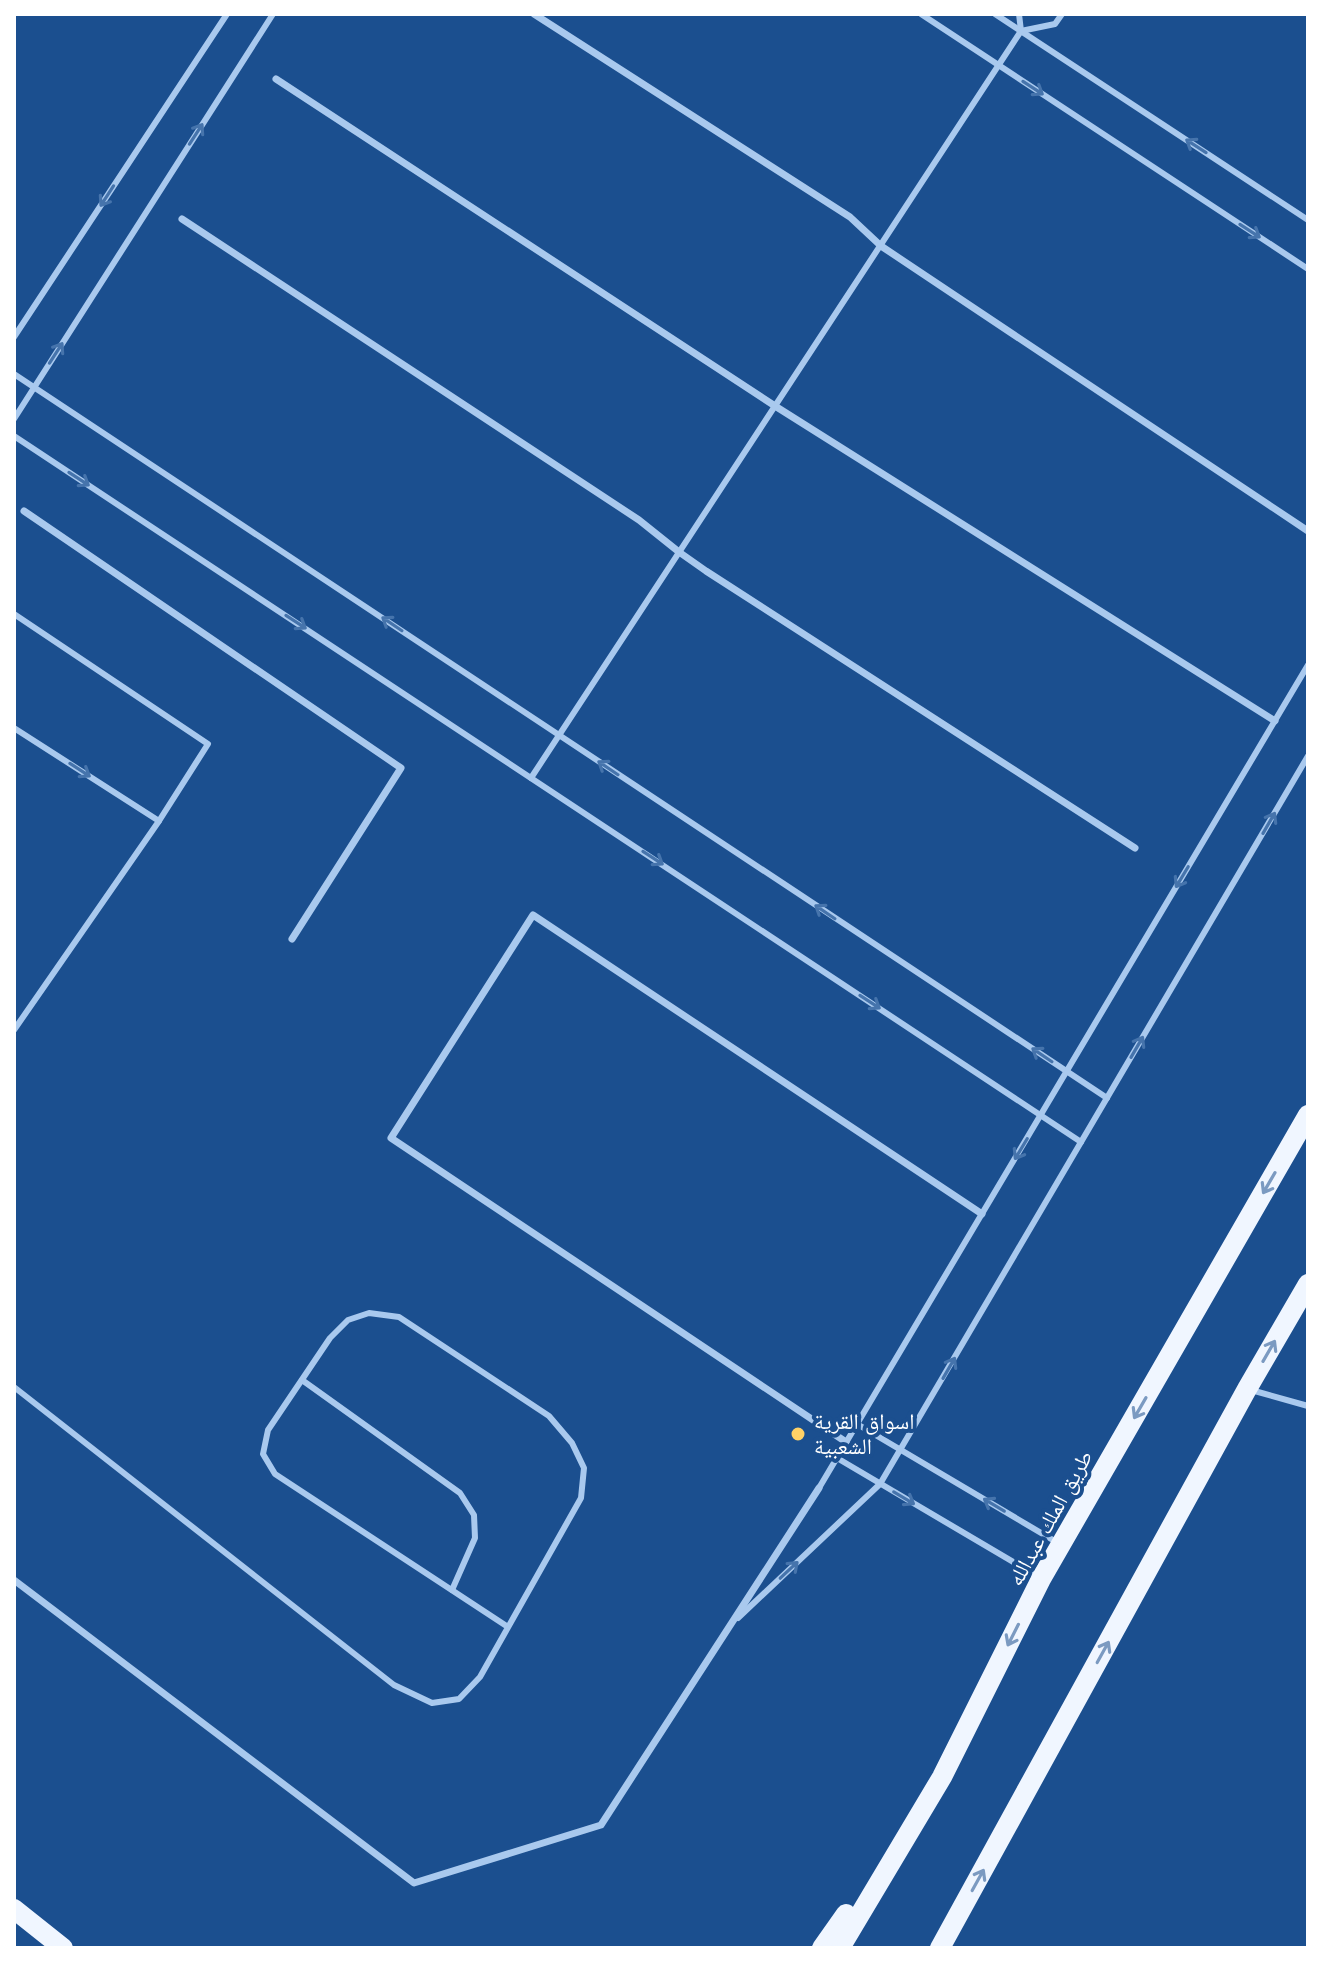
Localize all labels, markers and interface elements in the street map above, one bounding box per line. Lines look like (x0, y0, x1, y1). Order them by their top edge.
one-way arrow (1021, 80, 1044, 96)
one-way arrow (189, 123, 205, 146)
one-way arrow (1185, 138, 1208, 154)
one-way arrow (99, 184, 115, 207)
one-way arrow (1238, 223, 1261, 239)
one-way arrow (48, 342, 64, 365)
one-way arrow (67, 471, 90, 487)
one-way arrow (284, 615, 307, 631)
one-way arrow (381, 616, 403, 633)
one-way arrow (598, 760, 620, 776)
one-way arrow (68, 763, 91, 779)
one-way arrow (1261, 812, 1277, 835)
one-way arrow (641, 851, 664, 867)
one-way arrow (1174, 865, 1190, 888)
one-way arrow (814, 904, 837, 920)
one-way arrow (858, 994, 881, 1010)
one-way arrow (1129, 1036, 1145, 1059)
one-way arrow (1031, 1047, 1053, 1064)
one-way arrow (1013, 1137, 1029, 1160)
one-way arrow (1261, 1170, 1276, 1194)
one-way arrow (1261, 1340, 1277, 1363)
one-way arrow (941, 1357, 957, 1380)
one-way arrow (1132, 1396, 1148, 1419)
place label: اسواق القرية الشعبية (814, 1409, 914, 1459)
marker: اسواق القرية الشعبية (789, 1425, 807, 1443)
street label: طريق الملك عبدالله (1002, 1446, 1098, 1591)
one-way arrow (892, 1490, 915, 1506)
one-way arrow (983, 1497, 1006, 1513)
one-way arrow (779, 1560, 799, 1579)
one-way arrow (1005, 1623, 1020, 1647)
one-way arrow (1096, 1641, 1112, 1664)
one-way arrow (971, 1869, 987, 1893)

